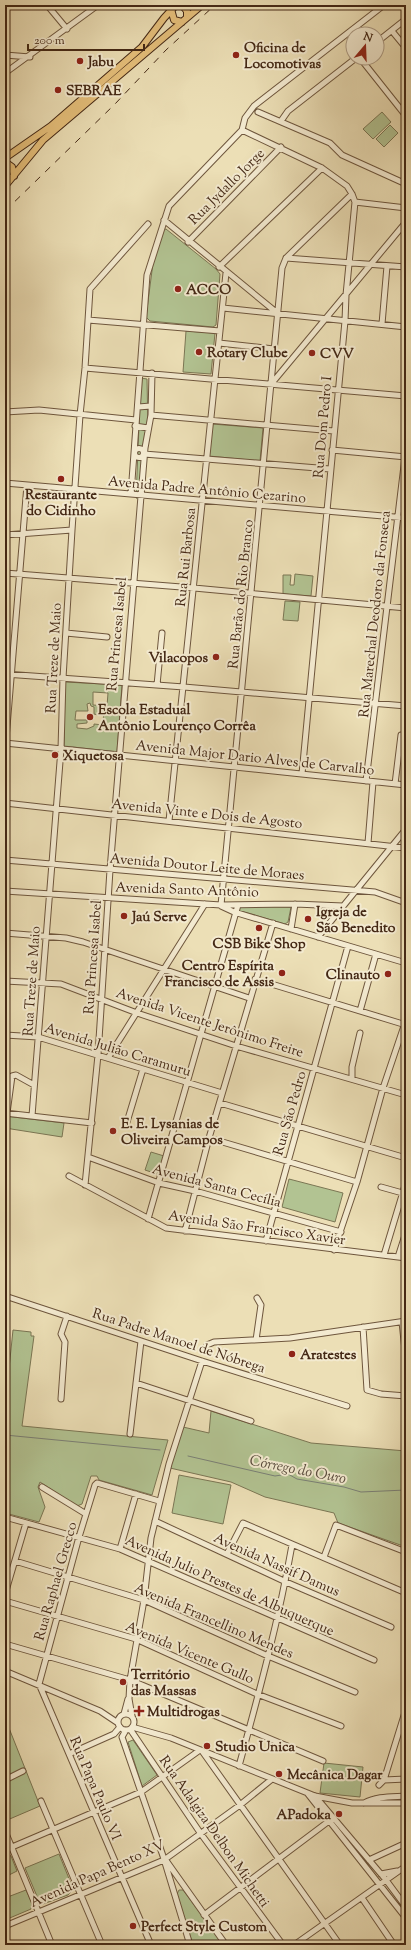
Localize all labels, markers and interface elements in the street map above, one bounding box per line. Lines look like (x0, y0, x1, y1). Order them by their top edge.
scale bar (28, 26, 144, 52)
north arrow (345, 26, 385, 66)
text: N (360, 28, 375, 47)
text: 200 m (34, 32, 65, 50)
place label: Oficina de Locomotivas (244, 39, 322, 75)
marker: Oficina de Locomotivas (231, 50, 241, 60)
place label: Jabu (87, 53, 115, 73)
marker: Jabu (75, 56, 85, 66)
place label: SEBRAE (66, 82, 122, 102)
marker: SEBRAE (53, 85, 63, 95)
street label: Rua Jydallo Jorge (185, 145, 270, 230)
place label: ACCO (186, 281, 231, 301)
marker: ACCO (173, 284, 183, 294)
place label: Rotary Clube (207, 344, 288, 364)
place label: CVV (320, 345, 355, 365)
marker: Rotary Clube (194, 347, 204, 357)
marker: CVV (307, 348, 317, 358)
street label: Rua Dom Pedro I (310, 375, 338, 479)
street label: Avenida Padre Antônio Cezarino (107, 472, 307, 510)
marker: Restaurante do Cidinho (56, 474, 66, 484)
place label: Restaurante do Cidinho (25, 486, 97, 522)
street label: Rua Rui Barbosa (172, 506, 202, 608)
street label: Rua Marechal Deodoro da Fonseca (355, 509, 397, 719)
street label: Rua Barão do Rio Branco (224, 518, 260, 670)
street label: Rua Princesa Isabel (103, 576, 133, 692)
street label: Rua Treze de Maio (42, 602, 68, 714)
place label: Vilacopos (149, 649, 208, 669)
marker: Vilacopos (211, 652, 221, 662)
place label: Escola Estadual Antônio Lourenço Corrêa (98, 701, 256, 737)
marker: Escola Estadual Antônio Lourenço Corrêa (85, 712, 95, 722)
street label: Avenida Major Dario Alves de Carvalho (134, 736, 376, 782)
place label: Xiquetosa (63, 747, 125, 767)
marker: Xiquetosa (50, 750, 60, 760)
street label: Avenida Vinte e Dois de Agosto (110, 795, 304, 835)
street label: Avenida Doutor Leite de Moraes (109, 850, 305, 886)
street label: Avenida Santo Antônio (115, 878, 259, 904)
street label: Rua Princesa Isabel (80, 899, 108, 1015)
place label: Igreja de São Benedito (316, 903, 396, 939)
place label: Jaú Serve (131, 908, 187, 928)
marker: Jaú Serve (119, 911, 129, 921)
marker: Igreja de São Benedito (303, 914, 313, 924)
marker: CSB Bike Shop (254, 923, 264, 933)
street label: Rua Treze de Maio (19, 925, 47, 1037)
place label: CSB Bike Shop (213, 935, 306, 955)
place label: Centro Espírita Francisco de Assis (165, 957, 275, 993)
place label: Clinauto (326, 966, 380, 986)
marker: Centro Espírita Francisco de Assis (277, 968, 287, 978)
marker: Clinauto (383, 969, 393, 979)
street label: Avenida Vicente Jerônimo Freire (113, 984, 306, 1064)
street label: Avenida Julião Caramuru (42, 1019, 193, 1083)
street label: Rua São Pedro (269, 1069, 313, 1158)
place label: E. E. Lysanias de Oliveira Campos (121, 1115, 223, 1151)
marker: E. E. Lysanias de Oliveira Campos (108, 1126, 118, 1136)
street label: Avenida Santa Cecília (150, 1160, 284, 1214)
street label: Avenida São Francisco Xavier (167, 1207, 347, 1251)
street label: Rua Padre Manoel de Nóbrega (89, 1304, 268, 1379)
place label: Aratestes (300, 1346, 357, 1366)
marker: Aratestes (287, 1349, 297, 1359)
water label: Córrego do Ouro (248, 1451, 348, 1490)
street label: Rua Raphael Grecco (30, 1520, 84, 1643)
street label: Avenida Nassif Damus (210, 1529, 343, 1603)
street label: Avenida Julio Prestes de Albuquerque (121, 1532, 337, 1642)
street label: Avenida Francellino Mendes (130, 1579, 296, 1665)
street label: Avenida Vicente Gullo (122, 1618, 257, 1690)
place label: Território das Massas (131, 1666, 197, 1702)
marker: Território das Massas (118, 1677, 128, 1687)
place label: Multidrogas (147, 1703, 220, 1723)
marker: Multidrogas (134, 1706, 144, 1716)
street label: Rua Papa Paulo VI (63, 1734, 125, 1844)
place label: Studio Unica (215, 1738, 296, 1758)
marker: Studio Unica (202, 1741, 212, 1751)
street label: Rua Adalgiza Delbon Michetti (153, 1752, 273, 1912)
place label: Mecânica Dagar (287, 1766, 383, 1786)
marker: Mecânica Dagar (274, 1769, 284, 1779)
place label: APadoka (276, 1806, 332, 1826)
marker: APadoka (334, 1809, 344, 1819)
street label: Avenida Papa Bento XV (27, 1836, 169, 1914)
place label: Perfect Style Custom (141, 1918, 268, 1938)
marker: Perfect Style Custom (128, 1921, 138, 1931)

